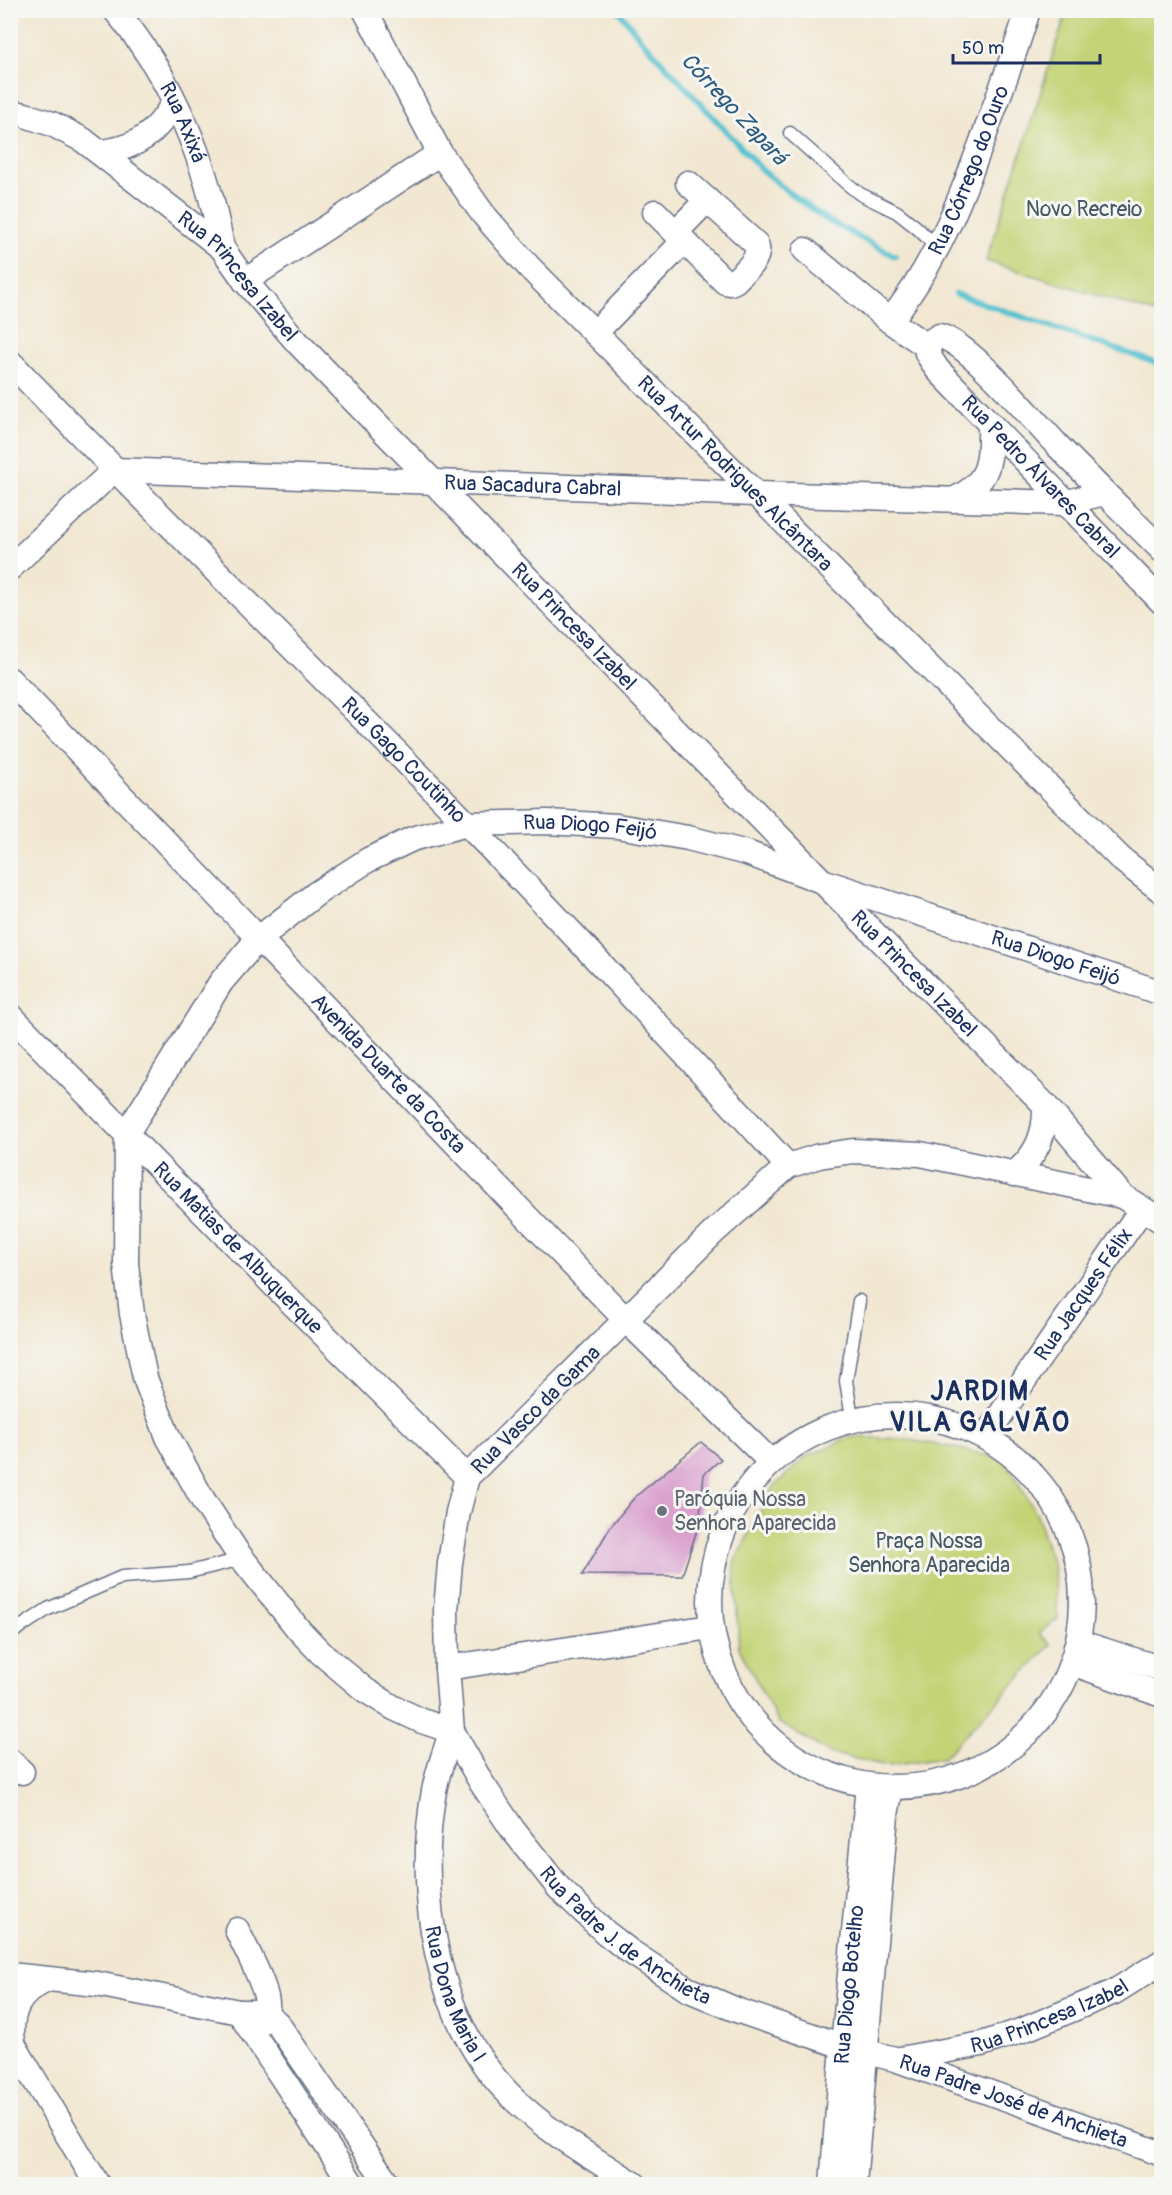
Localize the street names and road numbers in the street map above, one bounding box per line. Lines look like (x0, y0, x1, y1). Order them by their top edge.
street label: Rua Axixá (154, 77, 213, 166)
street label: Rua Córrego do Ouro (922, 82, 1015, 260)
street label: Rua Princesa Izabel (172, 205, 304, 347)
street label: Rua Artur Rodrigues Alcântara (632, 370, 839, 577)
street label: Rua Pedro Álvares Cabral (956, 389, 1126, 564)
street label: Rua Sacadura Cabral (444, 469, 622, 502)
street label: Rua Princesa Izabel (506, 557, 642, 696)
street label: Rua Gago Coutinho (336, 691, 472, 829)
street label: Rua Diogo Feijó (523, 808, 659, 846)
street label: Rua Princesa Izabel (845, 904, 983, 1043)
street label: Rua Diogo Feijó (988, 924, 1124, 992)
street label: Avenida Duarte da Costa (305, 987, 472, 1159)
street label: Rua Matias de Albuquerque (147, 1156, 329, 1340)
street label: Rua Jacques Félix (1028, 1222, 1138, 1366)
street label: Rua Vasco da Gama (466, 1340, 606, 1480)
street label: Rua Padre J. de Anchieta (534, 1861, 715, 2011)
street label: Rua Diogo Botelho (828, 1904, 870, 2065)
street label: Rua Dona Maria I (419, 1924, 492, 2067)
street label: Rua Princesa Izabel (968, 1973, 1134, 2059)
street label: Rua Padre José de Anchieta (896, 2048, 1131, 2154)

